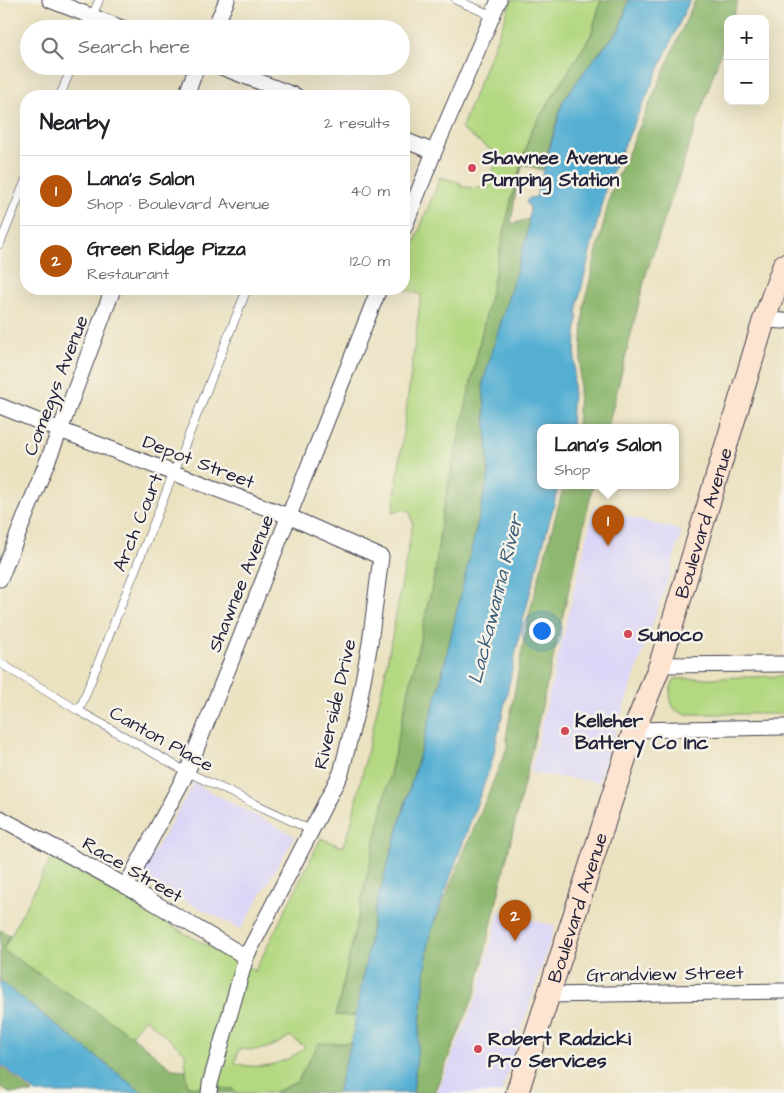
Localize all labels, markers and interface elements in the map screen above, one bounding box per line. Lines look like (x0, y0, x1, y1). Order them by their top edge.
map controls (724, 15, 769, 105)
button: + (724, 15, 769, 60)
search box (20, 20, 410, 75)
icon: search (38, 34, 66, 62)
text: Search here (78, 34, 190, 61)
button: − (724, 60, 769, 105)
text: Nearby (40, 108, 110, 137)
text: 2 results (324, 112, 390, 134)
place label: Shawnee Avenue Pumping Station (481, 145, 629, 195)
marker: Shawnee Avenue Pumping Station (466, 162, 478, 174)
text: Lana's Salon (87, 166, 194, 193)
text: 1 (55, 180, 57, 202)
text: 40 m (350, 180, 390, 202)
text: Shop · Boulevard Avenue (87, 193, 270, 215)
text: Green Ridge Pizza (87, 236, 246, 263)
text: 2 (51, 250, 61, 272)
text: 120 m (350, 250, 390, 272)
text: Restaurant (87, 263, 169, 285)
street label: Comegys Avenue (17, 311, 97, 460)
popup (537, 424, 679, 489)
street label: Depot Street (139, 429, 259, 496)
text: Lana's Salon (554, 432, 662, 459)
street label: Boulevard Avenue (669, 444, 740, 602)
text: Shop (554, 459, 590, 481)
street label: Arch Court (106, 469, 170, 576)
pin: 1 (592, 505, 624, 546)
water label: Lackawanna River (461, 510, 531, 687)
street label: Shawnee Avenue (202, 511, 281, 656)
your location (529, 618, 555, 644)
place label: Sunoco (637, 622, 703, 649)
marker: Sunoco (622, 628, 634, 640)
street label: Riverside Drive (307, 637, 364, 772)
street label: Canton Place (104, 700, 218, 779)
place label: Kelleher Battery Co Inc (575, 708, 708, 758)
marker: Kelleher Battery Co Inc (559, 725, 571, 737)
street label: Boulevard Avenue (541, 829, 615, 986)
street label: Race Street (77, 831, 188, 910)
pin: 2 (499, 900, 531, 941)
street label: Grandview Street (586, 960, 744, 989)
place label: Robert Radzicki Pro Services (488, 1026, 631, 1075)
marker: Robert Radzicki Pro Services (472, 1043, 484, 1055)

